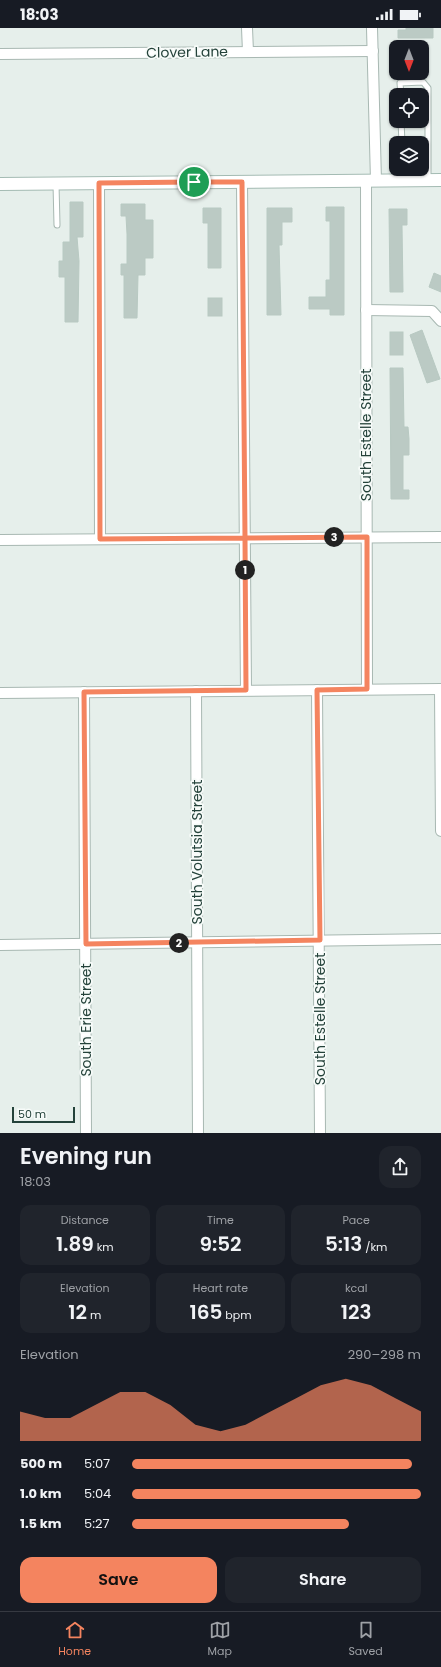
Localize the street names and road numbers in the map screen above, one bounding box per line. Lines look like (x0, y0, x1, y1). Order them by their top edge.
street label: Clover Lane (146, 41, 228, 63)
street label: South Estelle Street (356, 369, 376, 501)
street label: South Volutsia Street (187, 780, 207, 924)
street label: South Estelle Street (310, 953, 330, 1085)
street label: South Erie Street (76, 963, 96, 1077)

